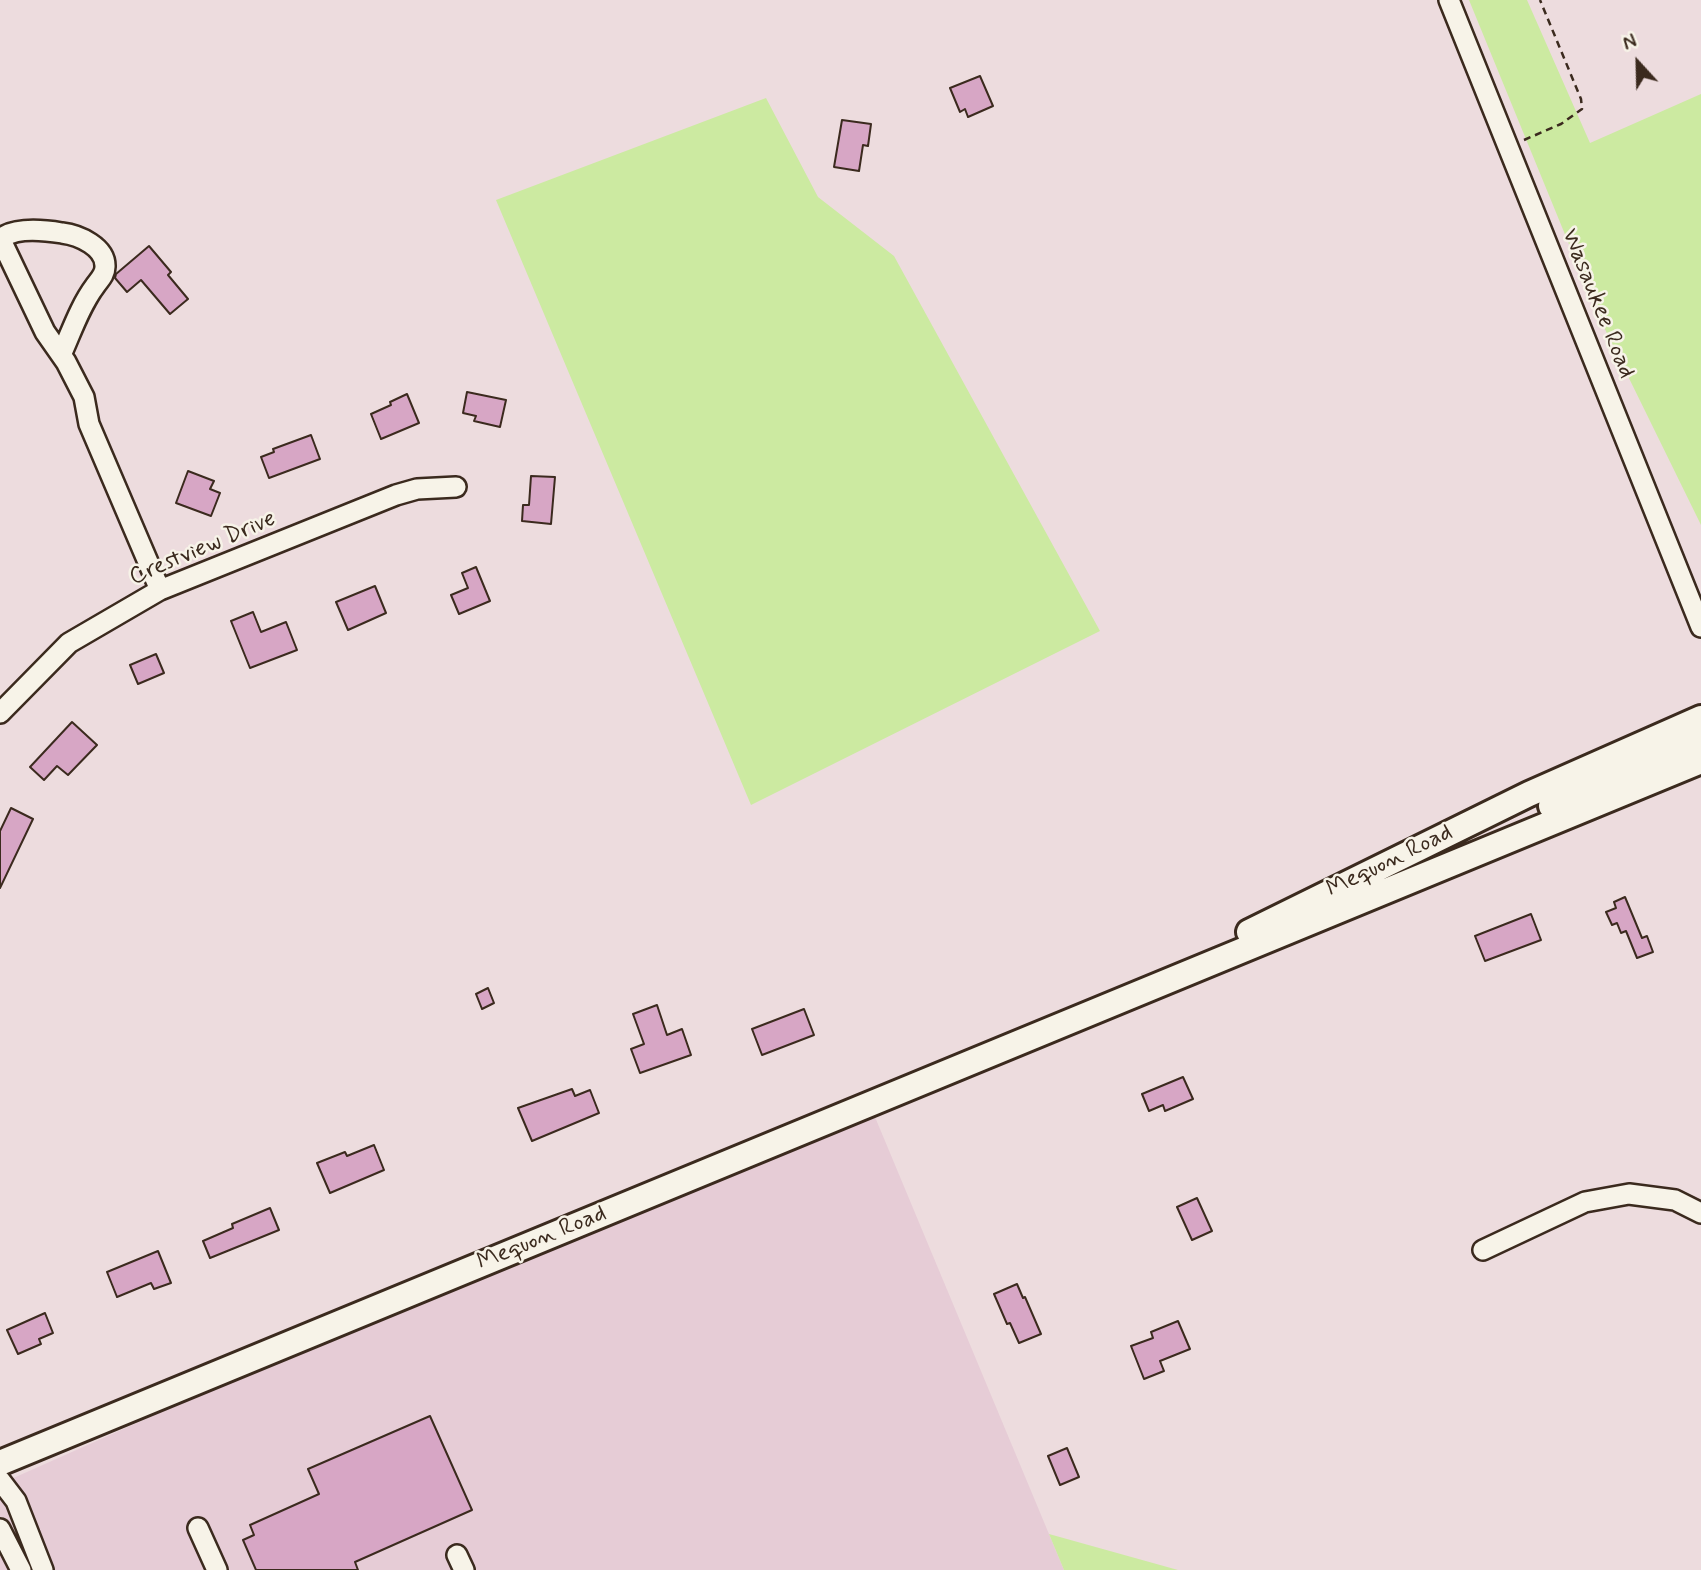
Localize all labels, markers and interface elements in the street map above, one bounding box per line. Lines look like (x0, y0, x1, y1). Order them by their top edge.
north arrow (1603, 28, 1673, 98)
text: N (1619, 29, 1640, 57)
street label: Wasaukee Road (1554, 225, 1640, 383)
street label: Crestview Drive (126, 505, 280, 593)
street label: Mequon Road (1322, 819, 1458, 905)
street label: Mequon Road (473, 1200, 611, 1278)

